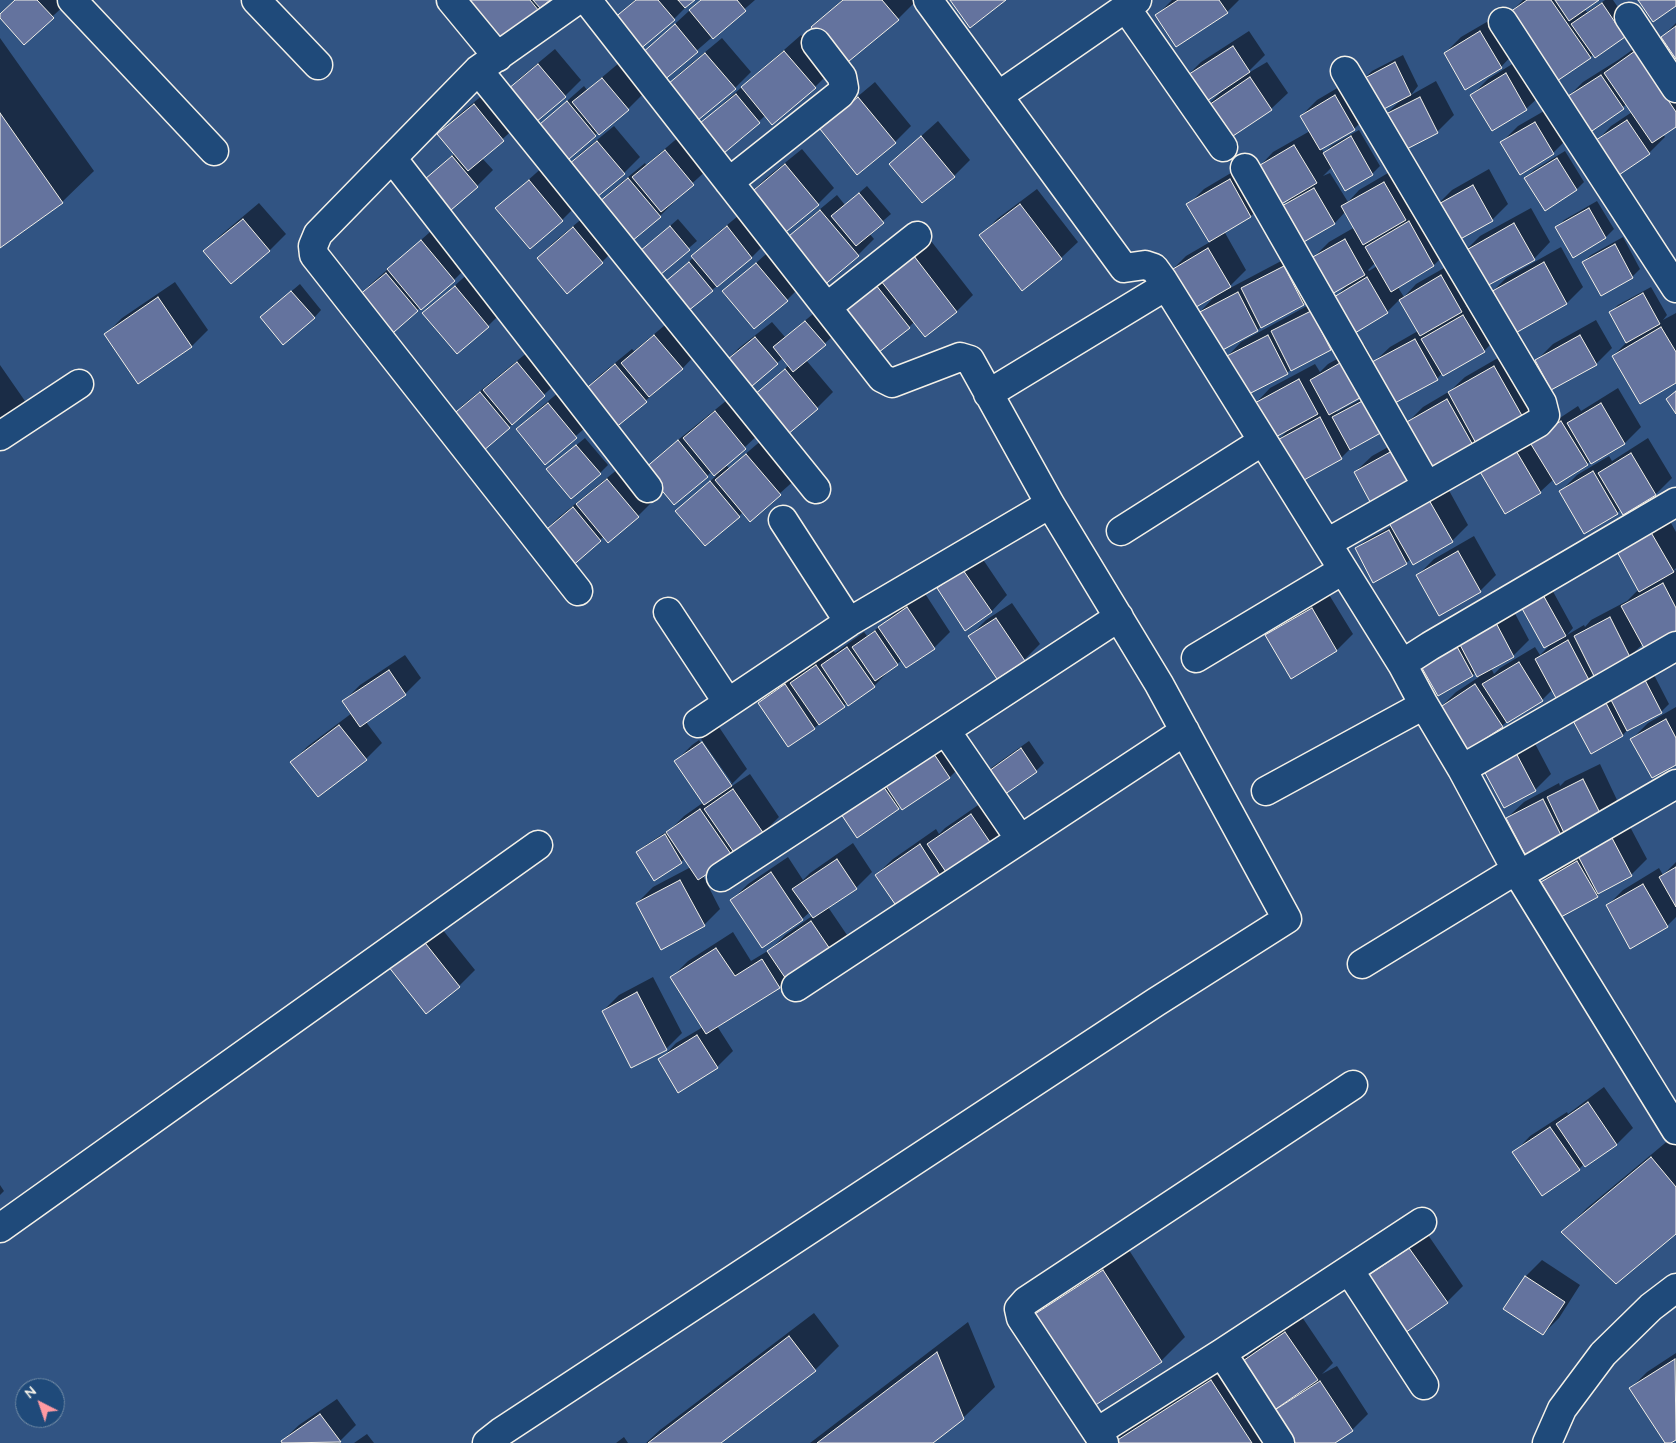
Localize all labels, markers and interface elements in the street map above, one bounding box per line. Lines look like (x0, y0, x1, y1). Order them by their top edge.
north arrow (15, 1378, 65, 1428)
text: N (21, 1382, 41, 1403)

